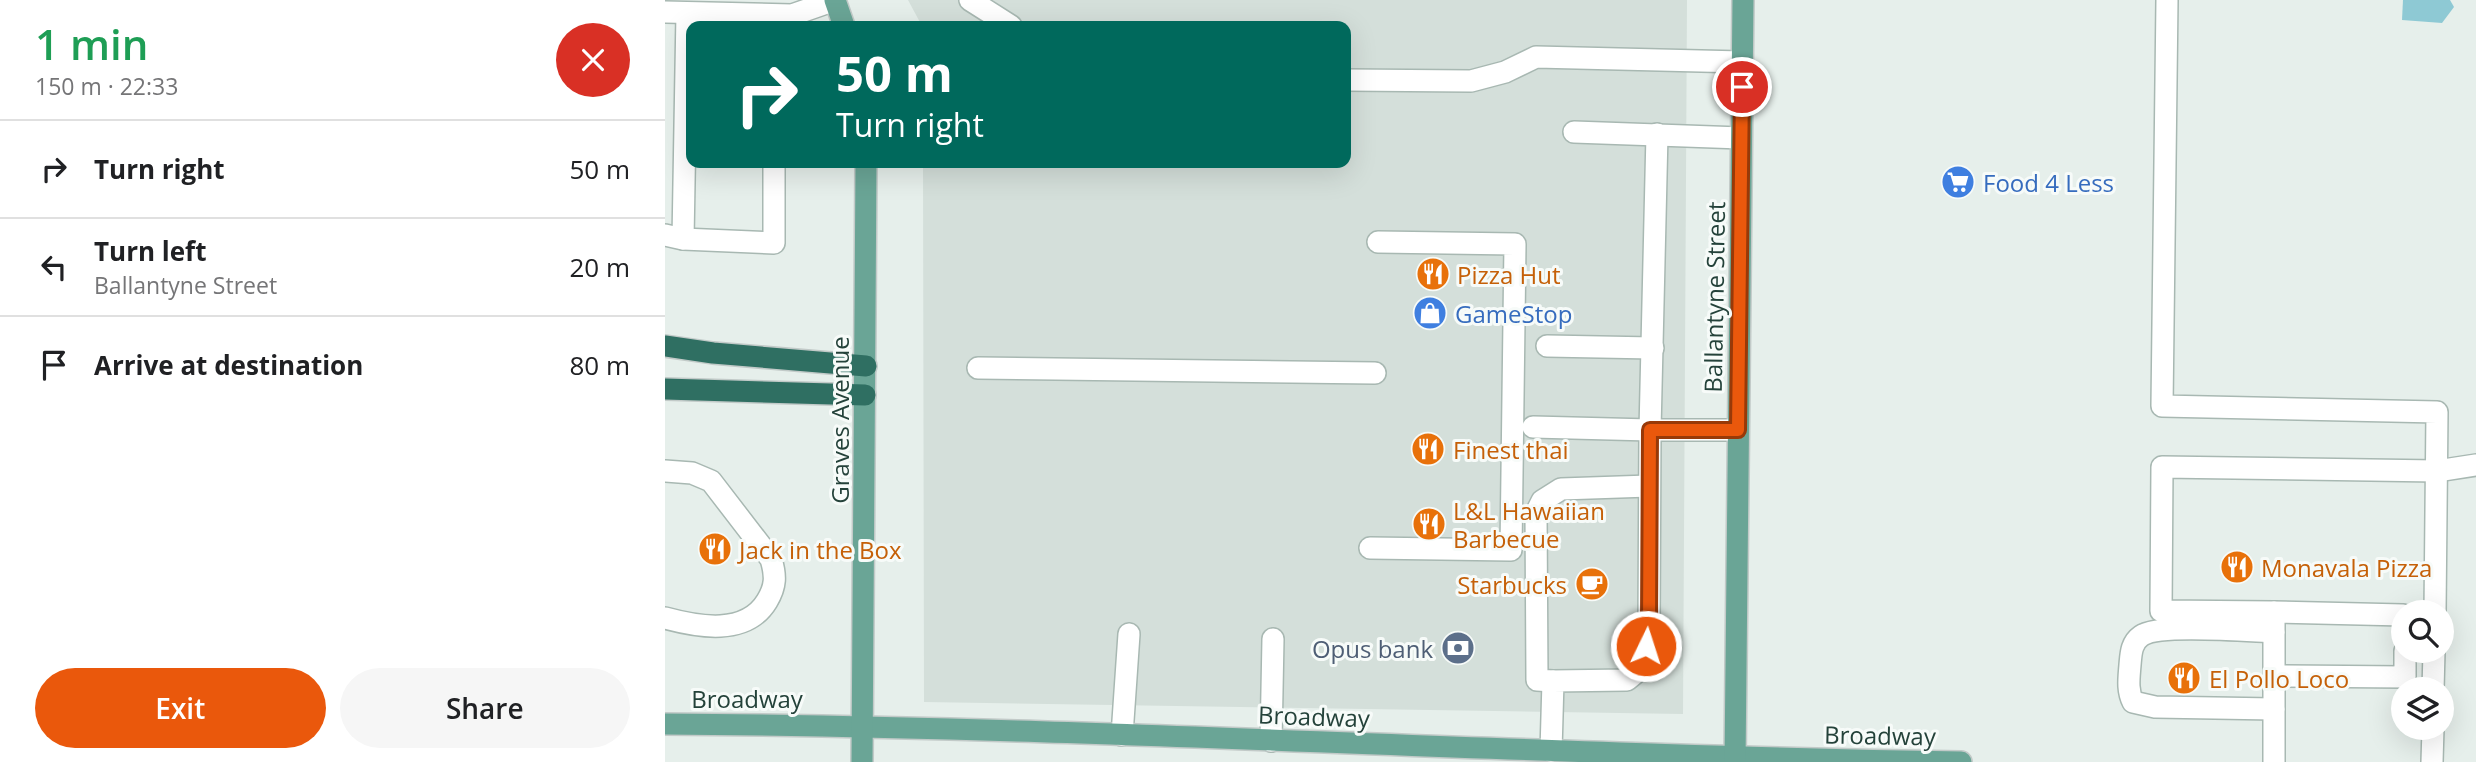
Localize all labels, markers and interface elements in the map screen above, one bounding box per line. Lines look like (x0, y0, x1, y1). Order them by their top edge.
text: 1 min (35, 15, 148, 72)
button: close (556, 23, 630, 97)
text: 50 m (836, 40, 953, 106)
icon: right (721, 49, 812, 140)
pin (1712, 57, 1772, 117)
icon: arrive (1723, 68, 1761, 106)
text: 150 m · 22:33 (35, 70, 178, 102)
text: Turn right (836, 103, 984, 146)
icon: right (35, 150, 73, 188)
text: Turn right (94, 151, 225, 187)
text: 50 m (569, 151, 630, 187)
supermarket icon: Food 4 Less (1939, 163, 1977, 201)
place label: Food 4 Less (1983, 166, 2114, 199)
street label: Ballantyne Street (1696, 201, 1732, 393)
text: Turn left (94, 233, 206, 269)
icon: left (35, 248, 73, 286)
text: 20 m (569, 249, 630, 285)
restaurant icon: Pizza Hut (1414, 255, 1452, 293)
place label: Pizza Hut (1457, 258, 1561, 291)
text: Ballantyne Street (94, 269, 277, 301)
shop icon: GameStop (1411, 294, 1449, 332)
place label: GameStop (1455, 297, 1572, 330)
street label: Graves Avenue (823, 336, 856, 504)
icon: arrive (35, 346, 73, 384)
text: Arrive at destination (94, 347, 363, 383)
text: 80 m (569, 347, 630, 383)
restaurant icon: Finest thai (1409, 430, 1447, 468)
place label: Finest thai (1453, 433, 1569, 466)
place label: L&L Hawaiian Barbecue (1453, 494, 1605, 555)
restaurant icon: L&L Hawaiian Barbecue (1410, 505, 1448, 543)
restaurant icon: Jack in the Box (696, 530, 734, 568)
place label: Jack in the Box (737, 533, 902, 566)
restaurant icon: Monavala Pizza (2218, 548, 2256, 586)
place label: Monavala Pizza (2261, 551, 2432, 584)
cafe icon: Starbucks (1573, 565, 1611, 603)
place label: Starbucks (1457, 568, 1567, 601)
map controls (2391, 600, 2454, 740)
button: search (2391, 600, 2454, 663)
position arrow (1609, 609, 1683, 683)
bank icon: Opus bank (1439, 629, 1477, 667)
place label: Opus bank (1312, 632, 1433, 665)
restaurant icon: El Pollo Loco (2165, 659, 2203, 697)
place label: El Pollo Loco (2209, 662, 2349, 695)
button: Exit (35, 668, 326, 748)
button: Share (340, 668, 630, 748)
button: layers (2391, 677, 2454, 740)
street label: Broadway (691, 682, 804, 715)
street label: Broadway (1258, 698, 1371, 734)
street label: Broadway (1824, 718, 1937, 752)

